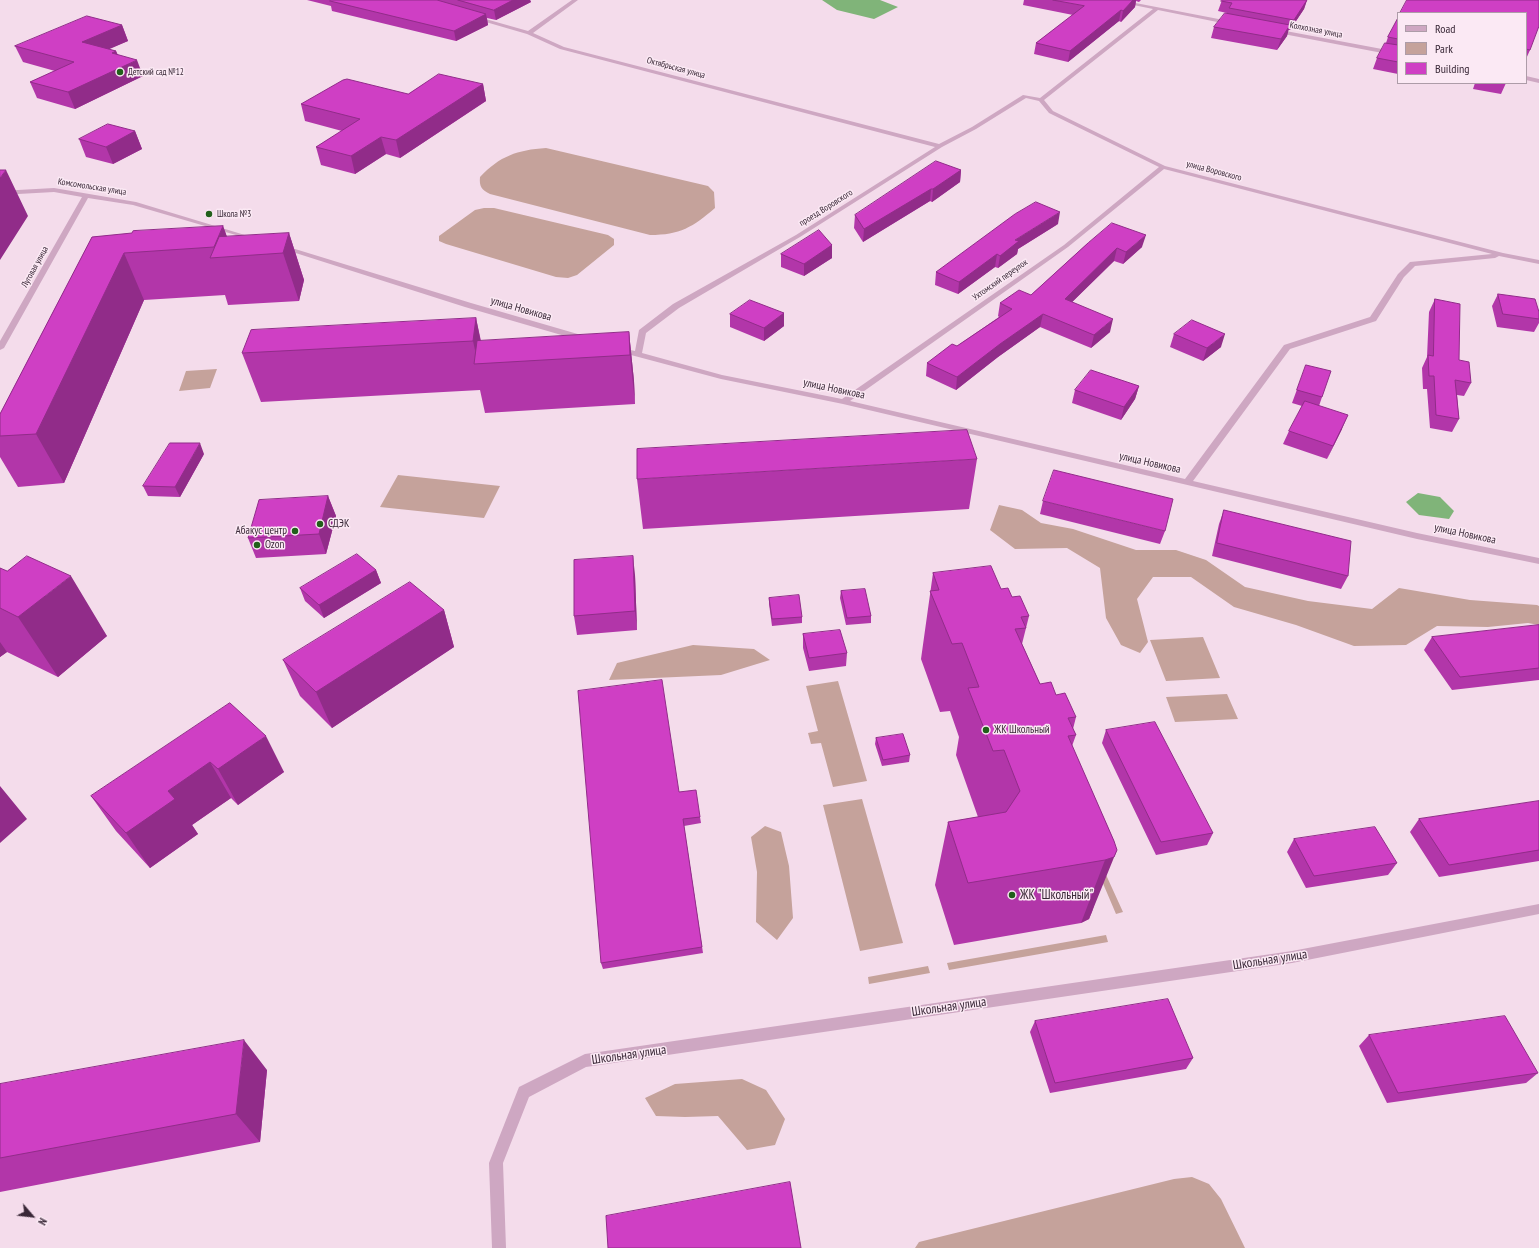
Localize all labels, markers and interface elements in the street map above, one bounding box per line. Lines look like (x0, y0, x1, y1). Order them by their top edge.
legend (1397, 12, 1527, 84)
street label: Колхозная улица (1289, 20, 1343, 40)
text: Road (1435, 21, 1455, 36)
text: Park (1435, 41, 1453, 56)
street label: Октябрьская улица (646, 55, 706, 81)
text: Building (1435, 61, 1470, 76)
marker: Детский сад №12 (115, 67, 125, 77)
place label: Детский сад №12 (128, 67, 184, 77)
street label: улица Воровского (1185, 158, 1243, 184)
street label: Комсомольская улица (57, 176, 127, 198)
street label: проезд Воровского (797, 187, 855, 229)
marker: Школа №3 (204, 209, 214, 219)
place label: Школа №3 (217, 209, 251, 219)
street label: Луговая улица (19, 245, 51, 289)
street label: Ухтомский переулок (970, 257, 1030, 303)
street label: улица Новикова (489, 294, 553, 324)
street label: улица Новикова (802, 376, 866, 402)
street label: улица Новикова (1118, 450, 1182, 476)
place label: СДЭК (328, 517, 349, 531)
marker: СДЭК (315, 519, 325, 529)
street label: улица Новикова (1433, 521, 1497, 547)
place label: Абакус центр (236, 524, 287, 538)
marker: Абакус центр (290, 526, 300, 536)
place label: Ozon (265, 538, 284, 552)
marker: Ozon (252, 540, 262, 550)
place label: ЖК Школьный (994, 723, 1050, 737)
marker: ЖК Школьный (981, 725, 991, 735)
place label: ЖК "Школьный" (1020, 887, 1093, 903)
marker: ЖК "Школьный" (1007, 890, 1017, 900)
street label: Школьная улица (1232, 946, 1308, 974)
street label: Школьная улица (911, 994, 987, 1020)
street label: Школьная улица (591, 1042, 667, 1068)
north arrow (12, 1196, 52, 1236)
text: N (35, 1216, 50, 1228)

